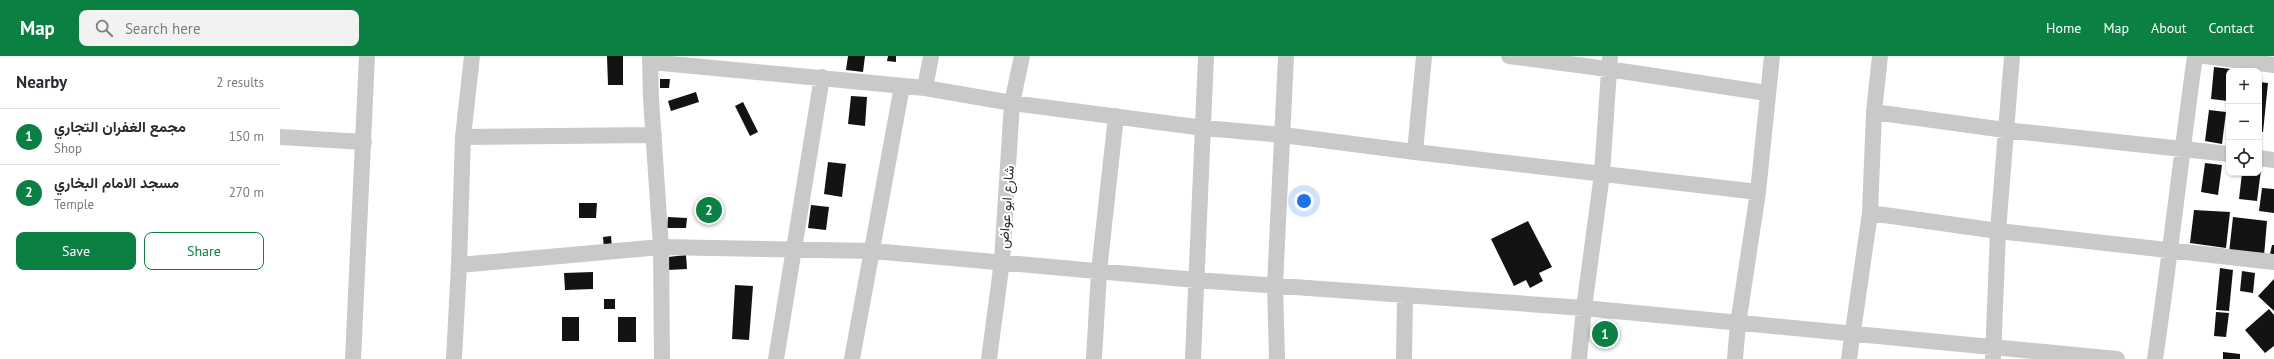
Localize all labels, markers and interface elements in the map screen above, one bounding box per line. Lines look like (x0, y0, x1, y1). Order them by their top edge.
search box (79, 10, 359, 46)
text: Map (20, 16, 55, 40)
icon: search (93, 17, 115, 39)
text: Search here (125, 19, 201, 38)
text: Home (2046, 19, 2081, 37)
text: Map (2103, 19, 2129, 37)
text: About (2151, 19, 2187, 37)
text: Contact (2209, 19, 2254, 37)
map controls (2226, 68, 2262, 176)
button: + (2226, 68, 2262, 104)
text: Nearby (16, 71, 67, 93)
text: 2 results (216, 74, 264, 91)
button: − (2226, 104, 2262, 140)
text: مجمع الغفران التجاري (54, 117, 186, 136)
text: 1 (25, 128, 33, 145)
text: 150 m (229, 128, 264, 145)
text: Shop (54, 140, 82, 157)
button: locate (2226, 140, 2262, 176)
street label: شارع ابو عواض (994, 165, 1020, 249)
text: مسجد الامام البخاري (54, 173, 179, 192)
text: 2 (25, 184, 33, 201)
text: 270 m (229, 184, 264, 201)
your location (1294, 191, 1314, 211)
pin: 2 (696, 195, 722, 225)
text: Temple (54, 196, 94, 213)
button: Save (16, 232, 136, 270)
button: Share (144, 232, 264, 270)
pin: 1 (1592, 319, 1618, 349)

